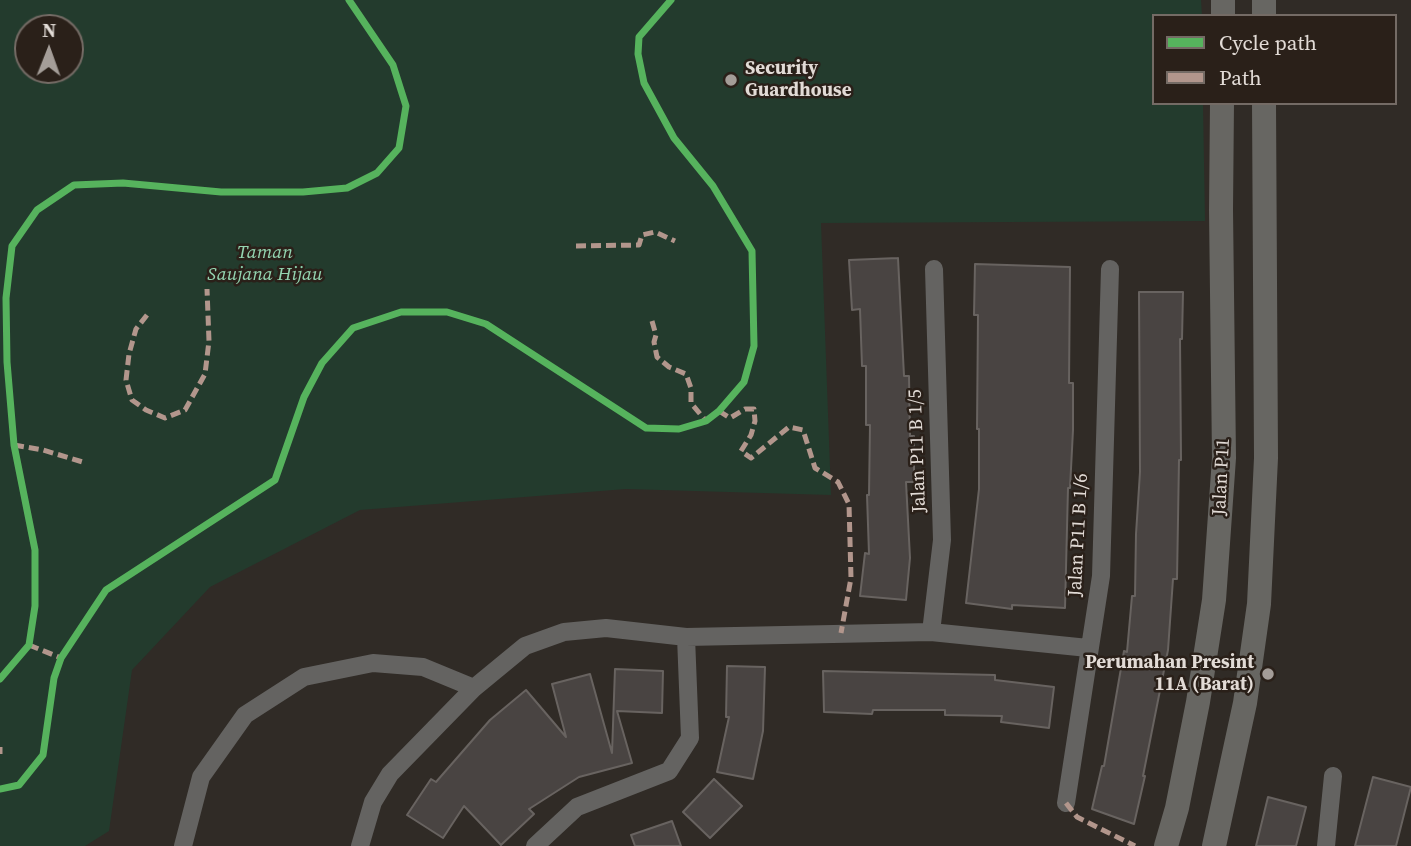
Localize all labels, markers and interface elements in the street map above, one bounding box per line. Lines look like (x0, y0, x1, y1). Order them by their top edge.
north arrow (14, 14, 84, 84)
legend (1152, 14, 1397, 105)
text: N (42, 17, 56, 43)
text: Cycle path (1219, 28, 1317, 57)
place label: Security Guardhouse (745, 58, 852, 102)
text: Path (1219, 63, 1262, 92)
marker: Security Guardhouse (723, 72, 739, 88)
park label: Taman Saujana Hijau (207, 242, 323, 286)
street label: Jalan P11 B 1/5 (904, 389, 932, 513)
street label: Jalan P11 (1209, 438, 1235, 516)
street label: Jalan P11 B 1/6 (1064, 473, 1094, 597)
place label: Perumahan Presint 11A (Barat) (1085, 652, 1254, 696)
marker: Perumahan Presint 11A (Barat) (1260, 666, 1276, 682)

